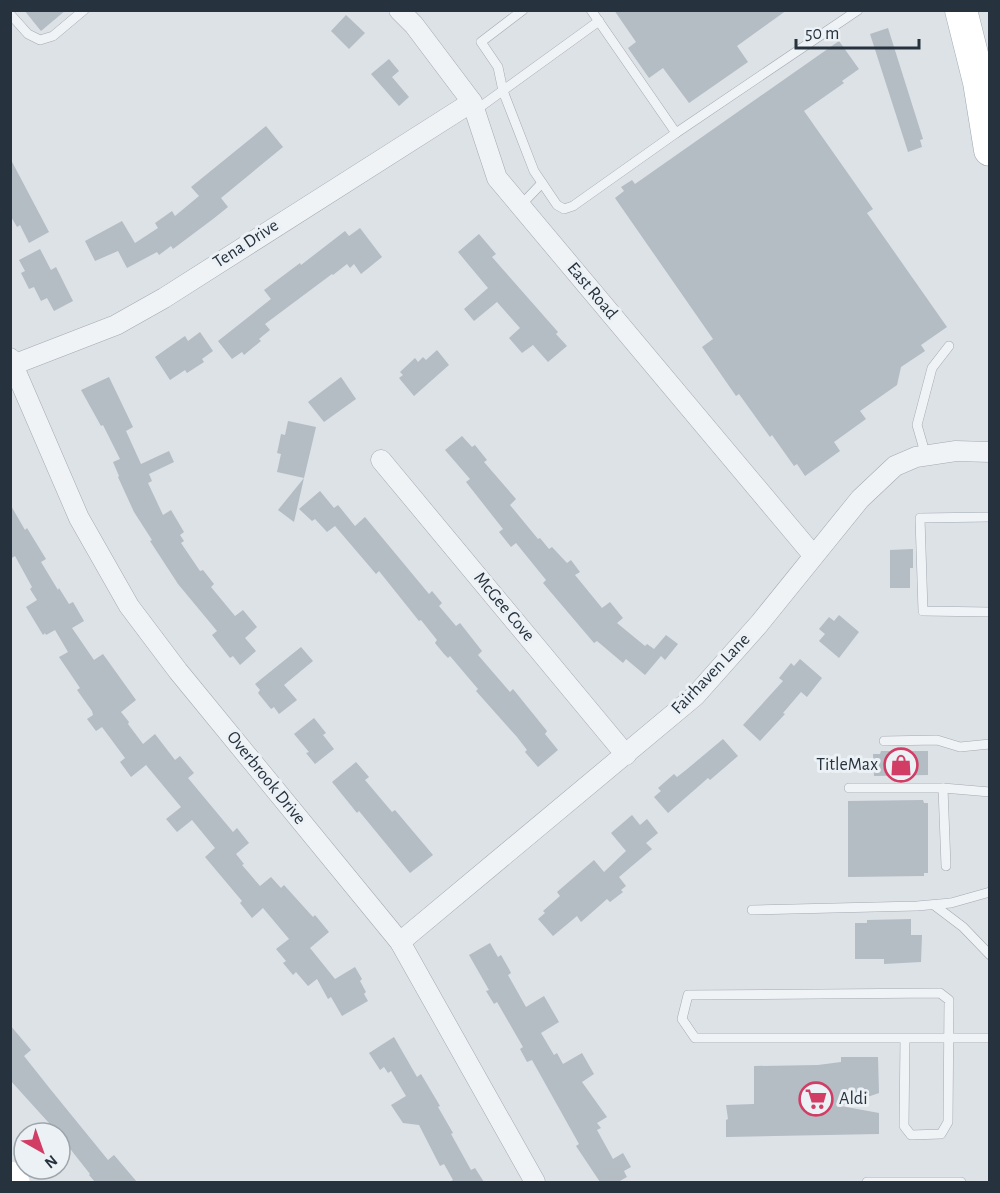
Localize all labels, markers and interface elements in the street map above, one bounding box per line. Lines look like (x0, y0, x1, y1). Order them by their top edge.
scale bar (796, 12, 919, 50)
text: 50 m (805, 25, 839, 43)
street label: Tena Drive (210, 216, 282, 272)
street label: East Road (563, 259, 621, 323)
street label: McGee Cove (470, 569, 538, 645)
street label: Fairhaven Lane (668, 630, 754, 718)
street label: Overbrook Drive (223, 728, 309, 828)
shop icon: TitleMax (883, 747, 919, 783)
place label: TitleMax (816, 756, 878, 774)
supermarket icon: Aldi (798, 1081, 834, 1117)
place label: Aldi (839, 1090, 868, 1108)
north arrow (12, 1121, 72, 1181)
text: N (42, 1152, 60, 1171)

